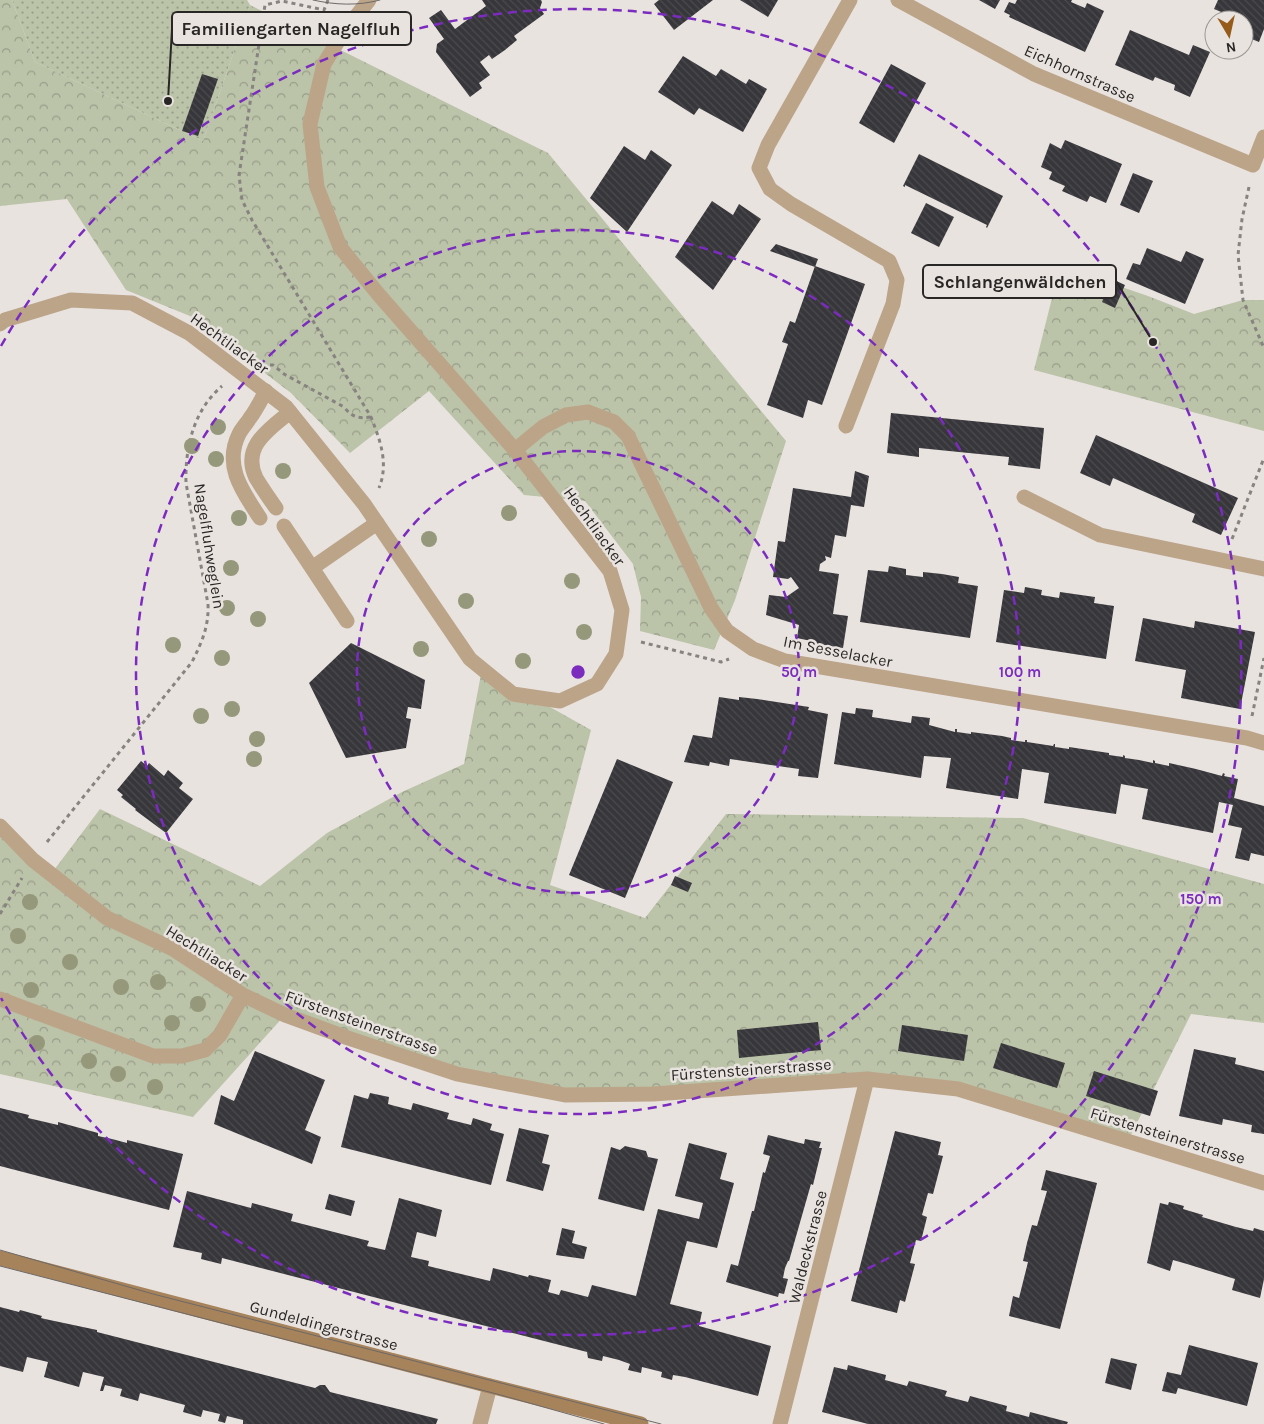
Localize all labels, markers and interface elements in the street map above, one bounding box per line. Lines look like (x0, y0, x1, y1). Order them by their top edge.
north arrow (1204, 10, 1254, 60)
callout: Familiengarten Nagelfluh (172, 12, 411, 45)
text: Familiengarten Nagelfluh (181, 18, 401, 40)
text: N (1225, 38, 1237, 57)
street label: Eichhornstrasse (1021, 40, 1138, 106)
callout: Schlangenwäldchen (923, 265, 1116, 298)
text: Schlangenwäldchen (934, 271, 1106, 293)
street label: Hechtliacker (187, 309, 273, 378)
street label: Nagelfluhweglein (190, 482, 229, 610)
street label: Hechtliacker (560, 483, 629, 569)
street label: Im Sesselacker (782, 632, 894, 671)
centre of rings (569, 663, 587, 681)
text: 50 m (781, 663, 817, 681)
text: 100 m (999, 663, 1041, 681)
text: 150 m (1180, 890, 1222, 908)
street label: Hechtliacker (163, 921, 251, 986)
street label: Fürstensteinerstrasse (283, 986, 441, 1059)
street label: Fürstensteinerstrasse (670, 1054, 832, 1085)
street label: Fürstensteinerstrasse (1088, 1103, 1248, 1168)
street label: Waldeckstrasse (784, 1188, 831, 1306)
street label: Gundeldingerstrasse (248, 1297, 400, 1354)

